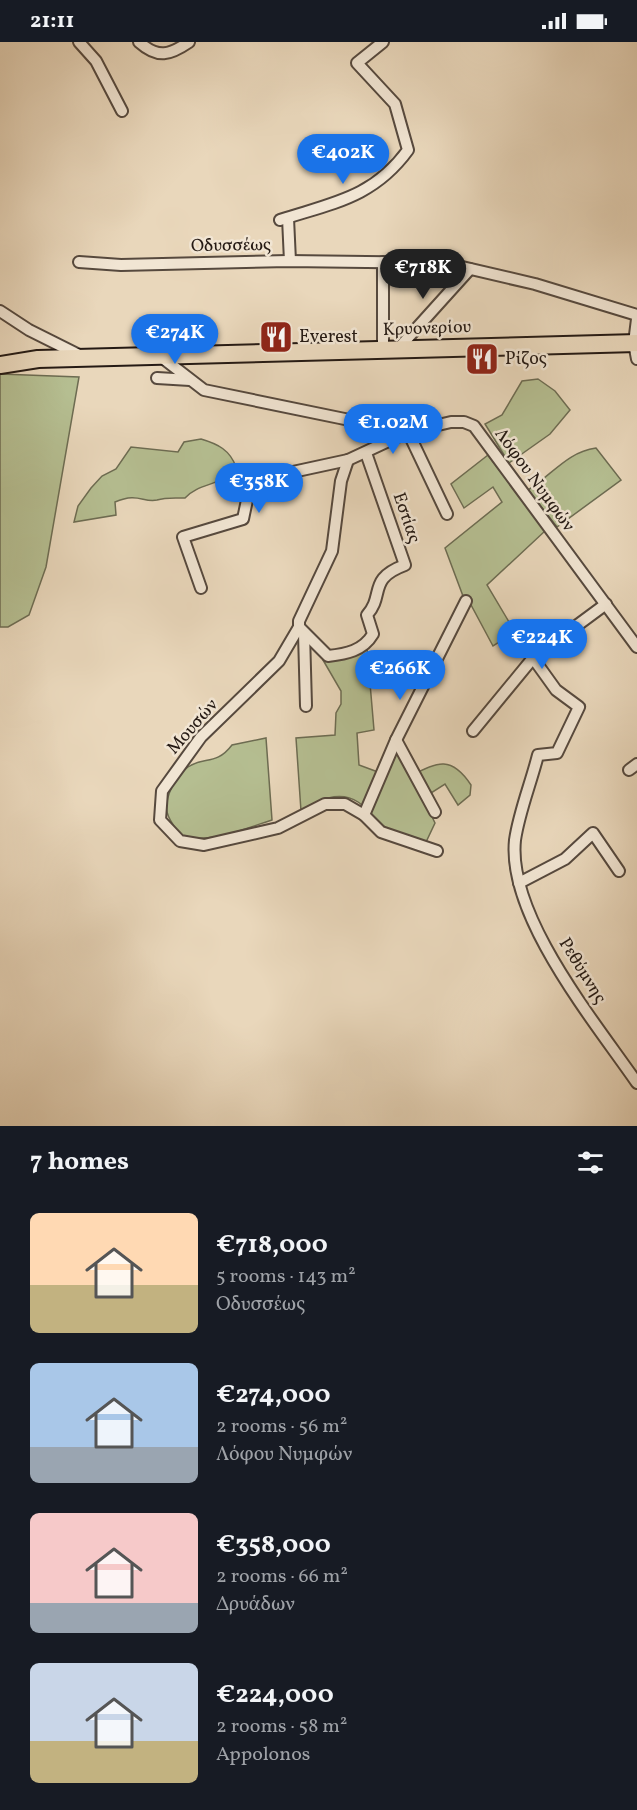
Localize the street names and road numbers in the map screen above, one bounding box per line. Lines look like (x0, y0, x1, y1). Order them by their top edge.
street label: Οδυσσέως (191, 233, 271, 259)
street label: Κρυονερίου (382, 315, 472, 343)
street label: Λόφου Νυμφών (488, 423, 580, 537)
street label: Εστίας (386, 489, 426, 547)
street label: Μουσών (162, 693, 224, 760)
street label: Ρεθύμνης (552, 933, 612, 1009)

